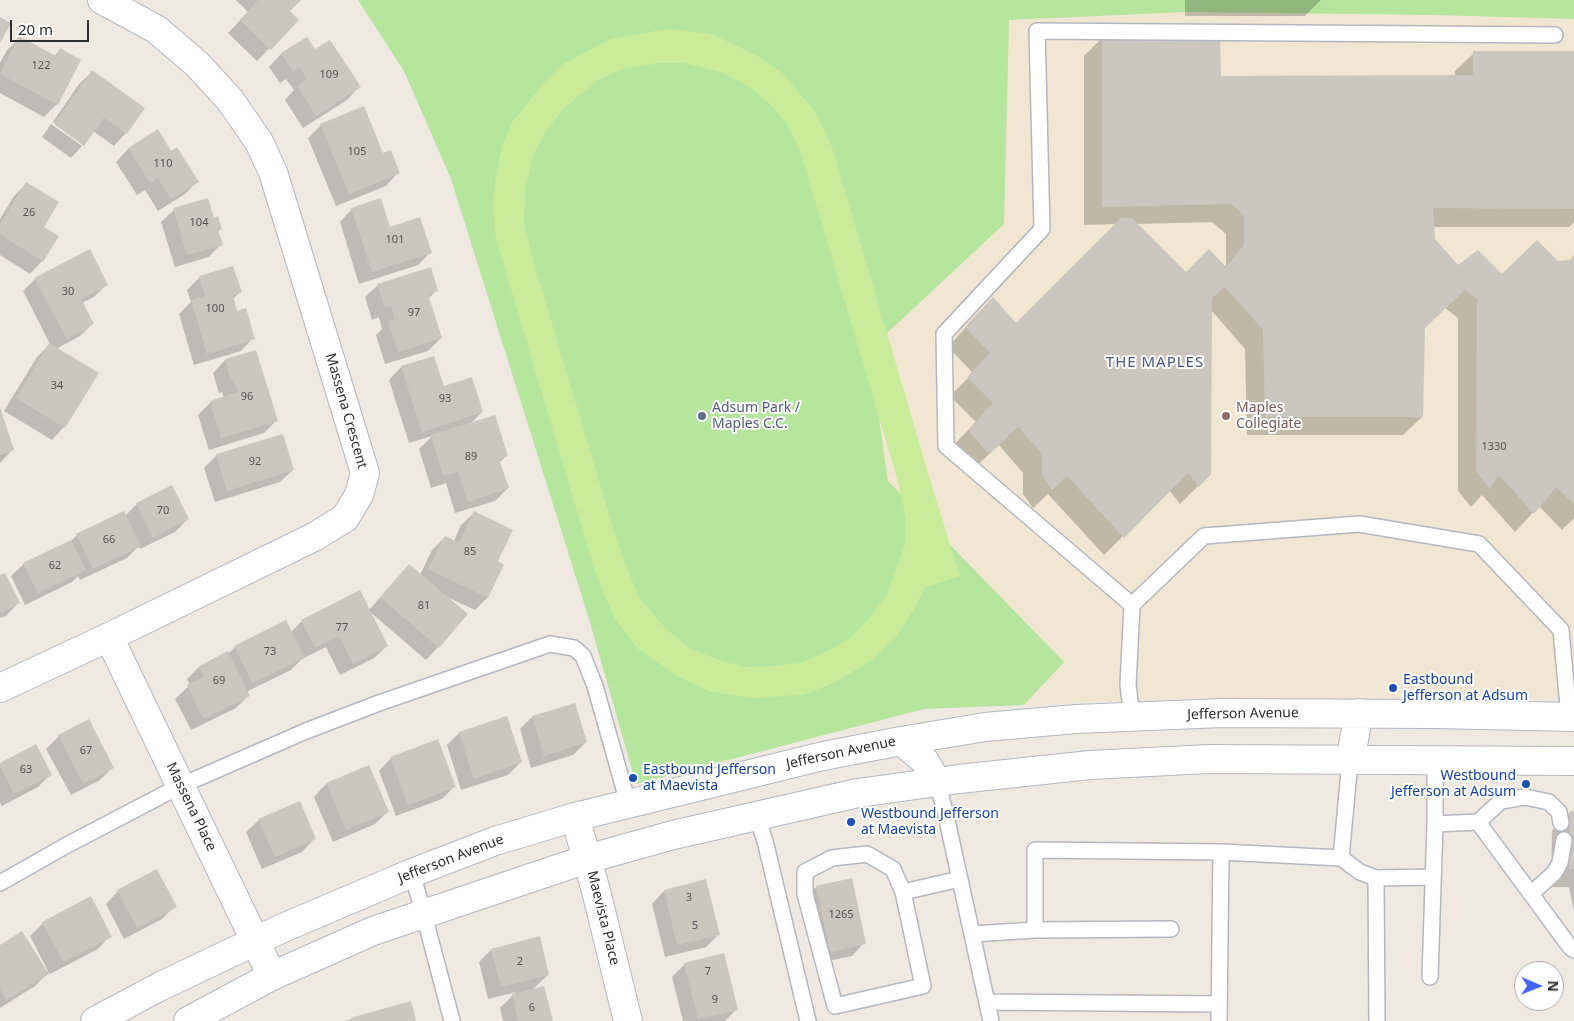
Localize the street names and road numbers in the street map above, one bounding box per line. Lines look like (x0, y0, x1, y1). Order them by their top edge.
street label: Massena Crescent (321, 351, 371, 471)
street label: Jefferson Avenue (1187, 705, 1299, 723)
street label: Jefferson Avenue (785, 733, 897, 773)
street label: Massena Place (162, 760, 220, 854)
street label: Jefferson Avenue (396, 831, 506, 887)
street label: Maevista Place (583, 869, 623, 967)

